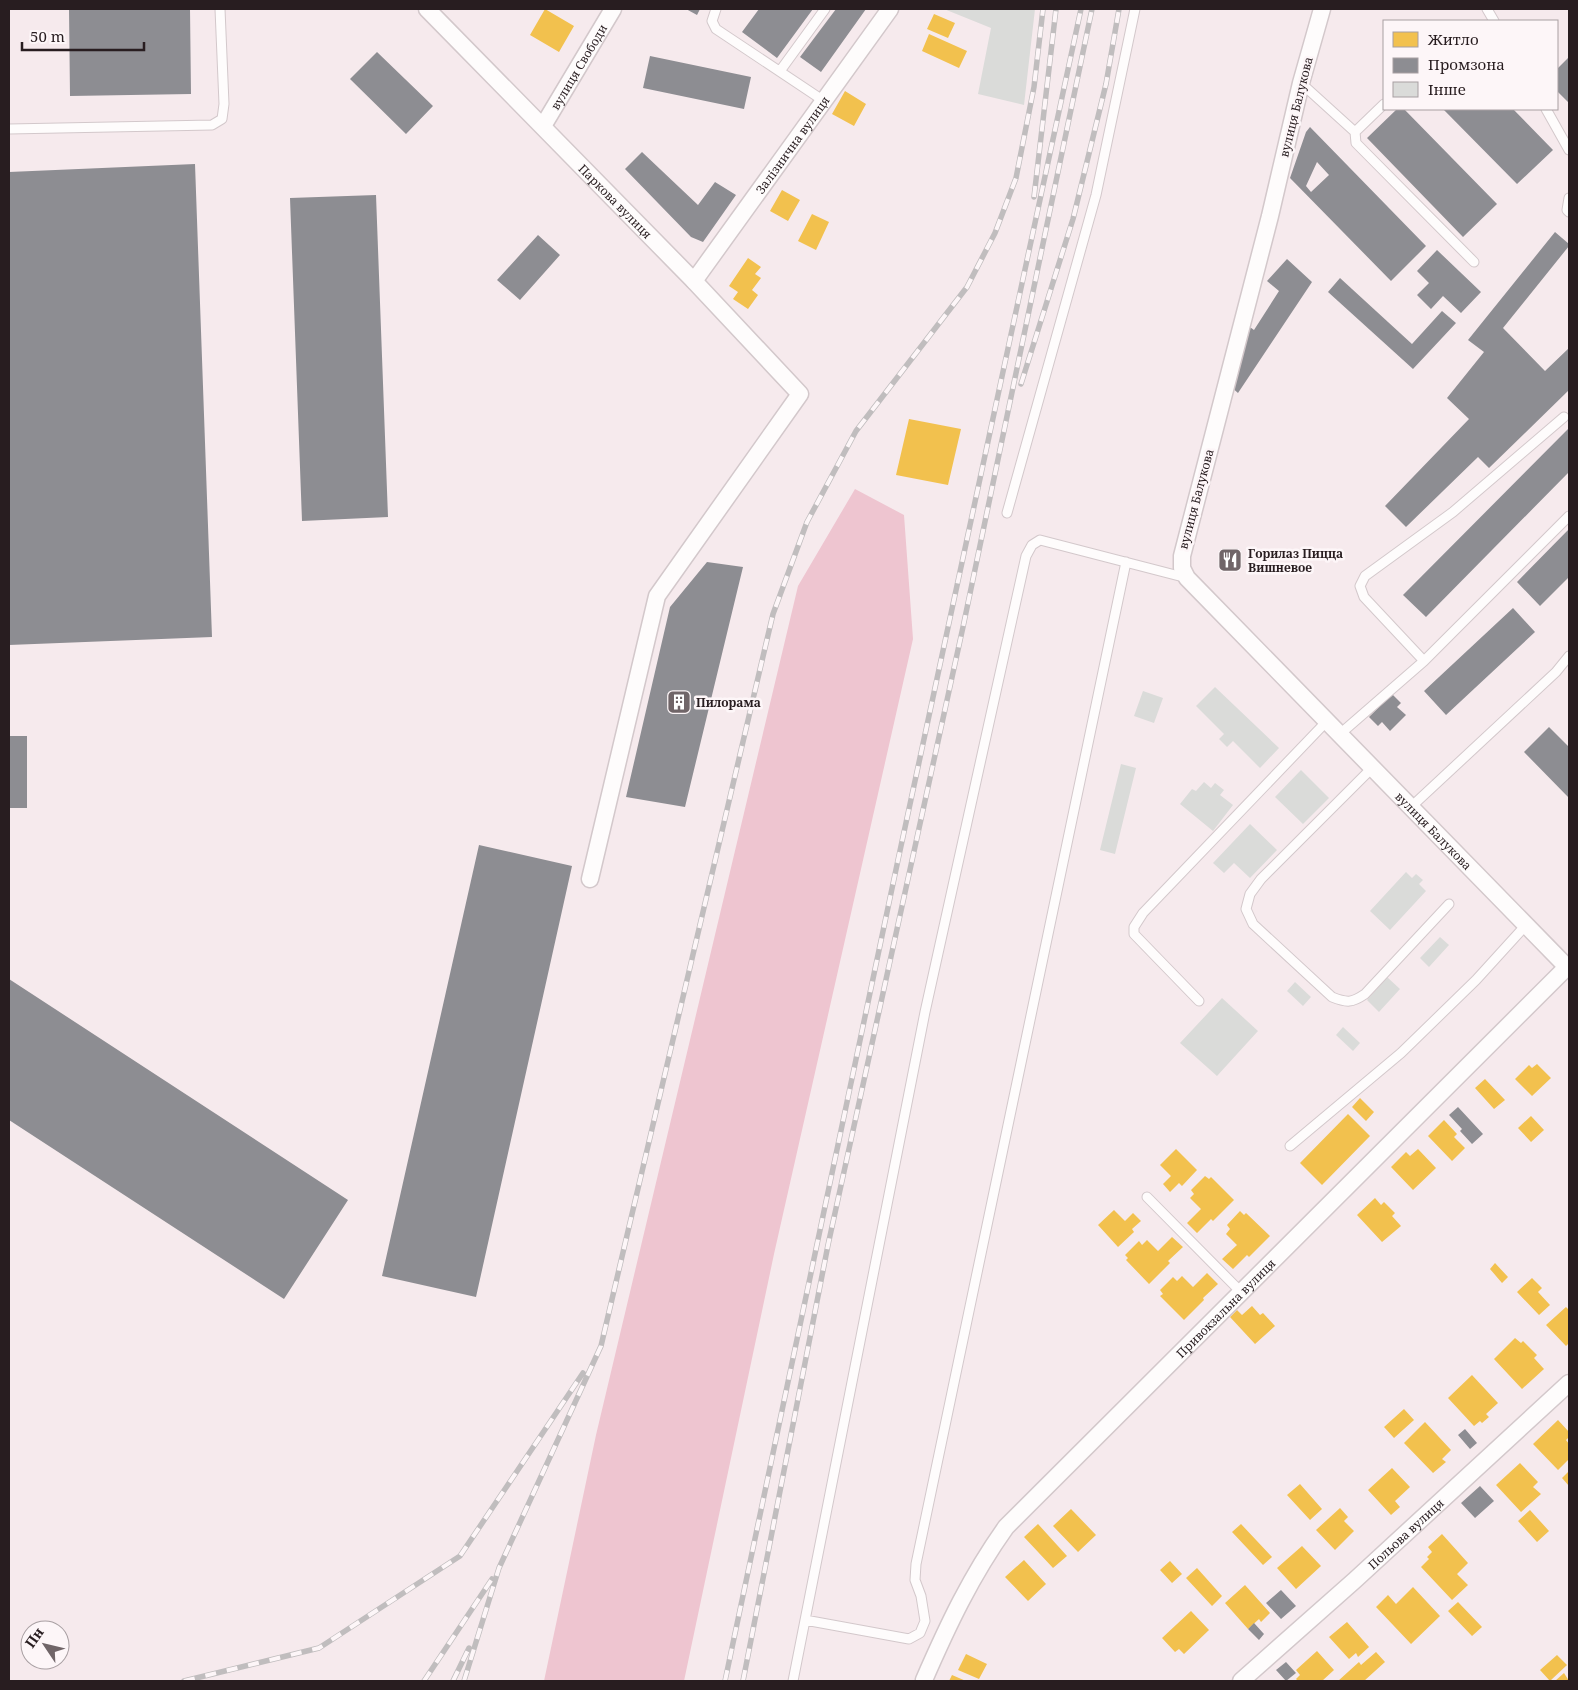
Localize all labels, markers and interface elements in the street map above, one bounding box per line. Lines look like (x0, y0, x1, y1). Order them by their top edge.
scale bar (22, 20, 145, 52)
legend (1383, 20, 1558, 110)
street label: вулиця Свободи (546, 21, 611, 113)
text: 50 m (30, 26, 65, 46)
text: Житло (1427, 29, 1479, 49)
text: Промзона (1428, 54, 1505, 74)
street label: вулиця Балукова (1275, 55, 1317, 159)
text: Інше (1428, 79, 1466, 99)
street label: Залізнична вулиця (751, 92, 833, 197)
street label: Паркова вулиця (575, 160, 656, 242)
street label: вулиця Балукова (1174, 447, 1218, 551)
place label: Горилаз Пицца Вишневое (1248, 545, 1343, 576)
restaurant icon: Горилаз Пицца Вишневое (1217, 547, 1243, 573)
building icon: Пилорама (666, 689, 692, 715)
place label: Пилорама (696, 694, 761, 711)
street label: вулиця Балукова (1392, 788, 1476, 873)
street label: Привокзальна вулиця (1172, 1254, 1279, 1361)
street label: Польова вулиця (1364, 1494, 1447, 1573)
north arrow (20, 1620, 70, 1670)
text: Пн (20, 1623, 48, 1651)

